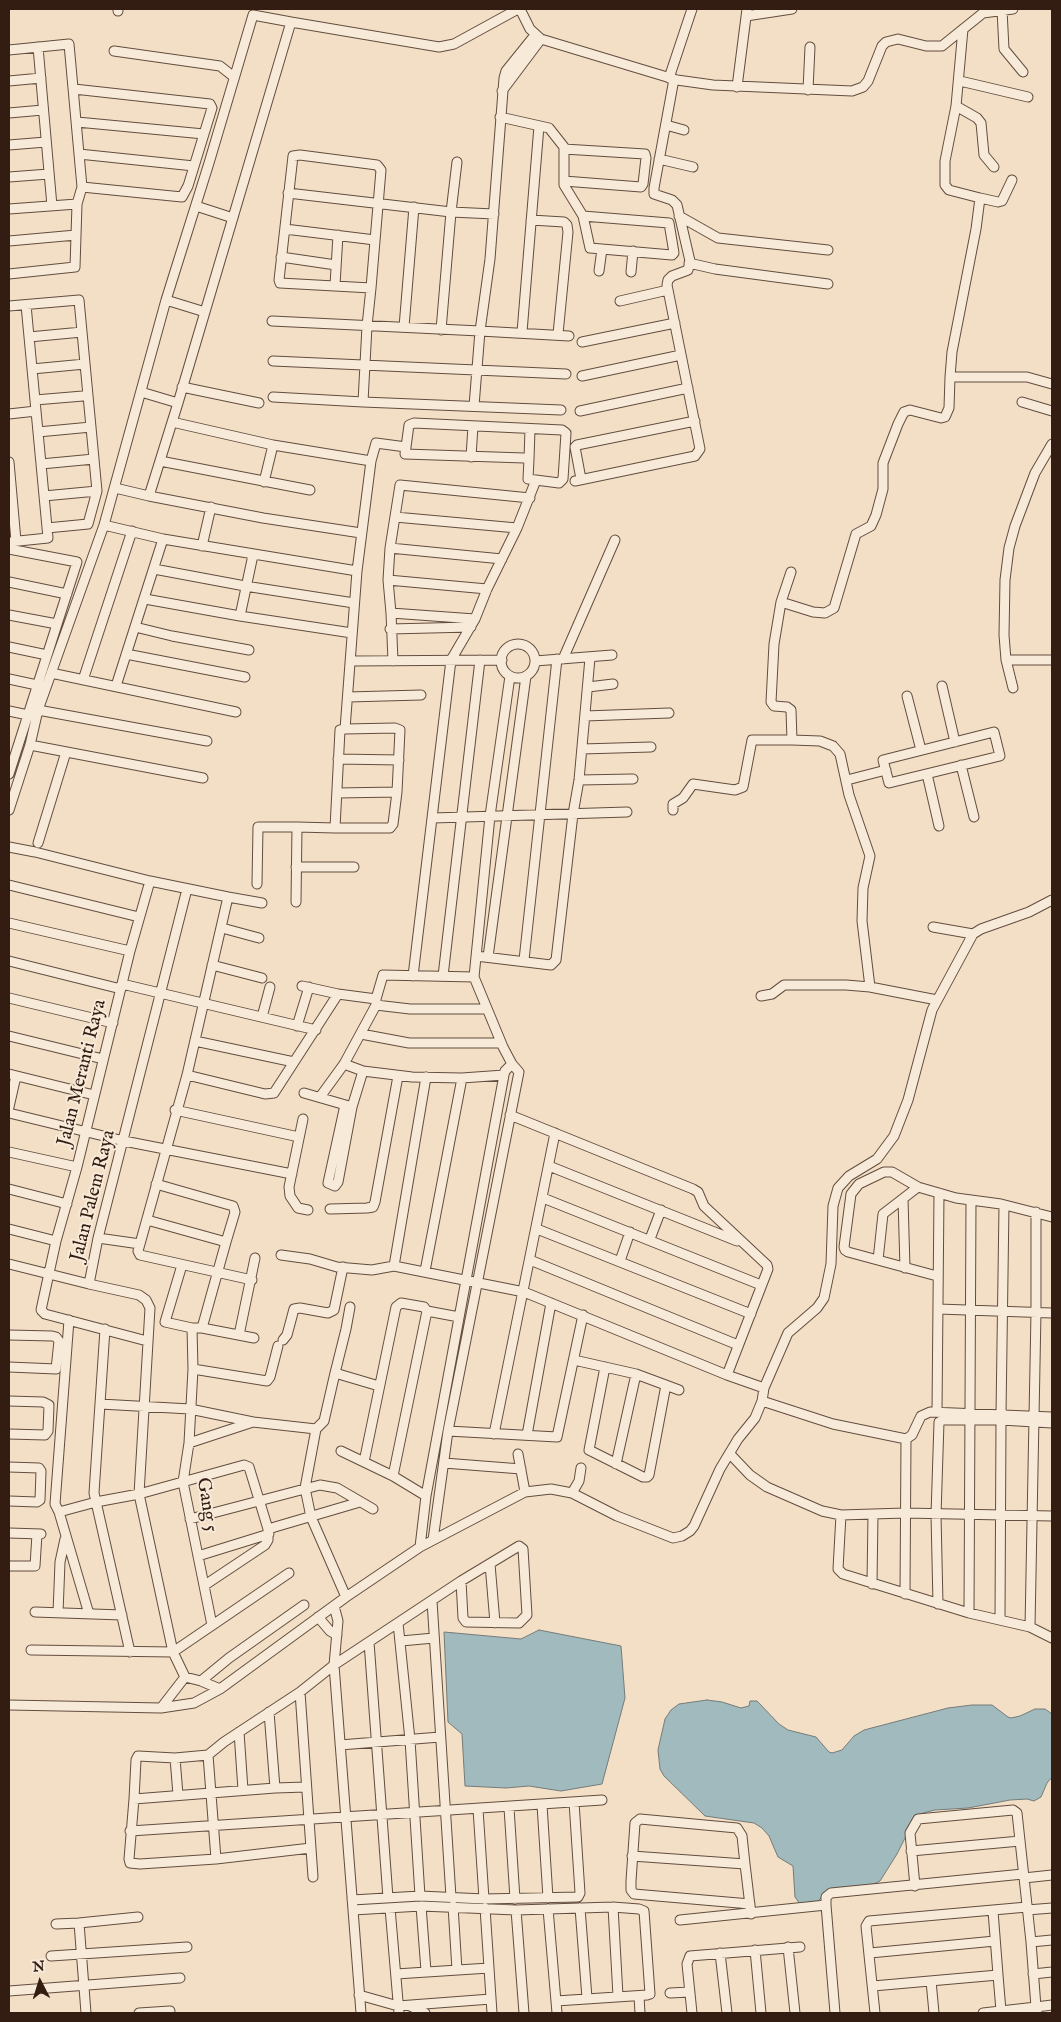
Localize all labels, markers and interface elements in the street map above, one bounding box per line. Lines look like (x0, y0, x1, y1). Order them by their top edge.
street label: Jalan Meranti Raya (54, 997, 112, 1149)
street label: Jalan Palem Raya (67, 1128, 121, 1264)
street label: Gang 5 (190, 1476, 222, 1534)
north arrow (15, 1957, 65, 2007)
text: N (32, 1958, 46, 1977)

